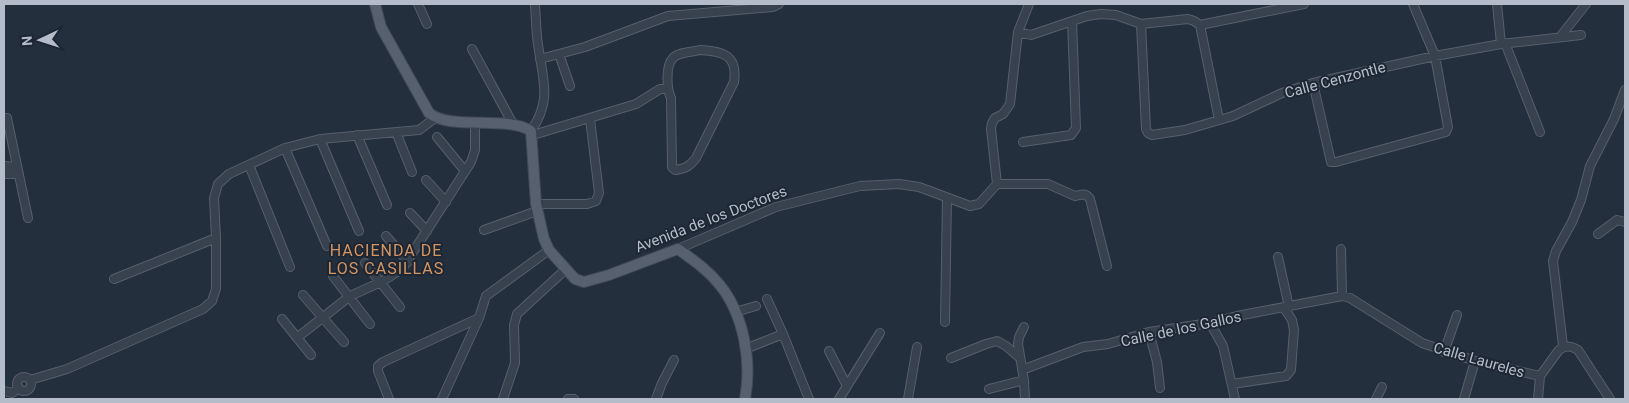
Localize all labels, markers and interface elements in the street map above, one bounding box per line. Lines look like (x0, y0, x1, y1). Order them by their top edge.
north arrow (15, 15, 65, 65)
text: N (19, 35, 35, 46)
street label: Calle Cenzontle (1283, 58, 1387, 102)
street label: Avenida de los Doctores (633, 182, 789, 256)
district label: HACIENDA DE LOS CASILLAS (328, 241, 444, 278)
street label: Calle de los Gallos (1119, 307, 1243, 351)
street label: Calle Laureles (1432, 338, 1526, 382)

